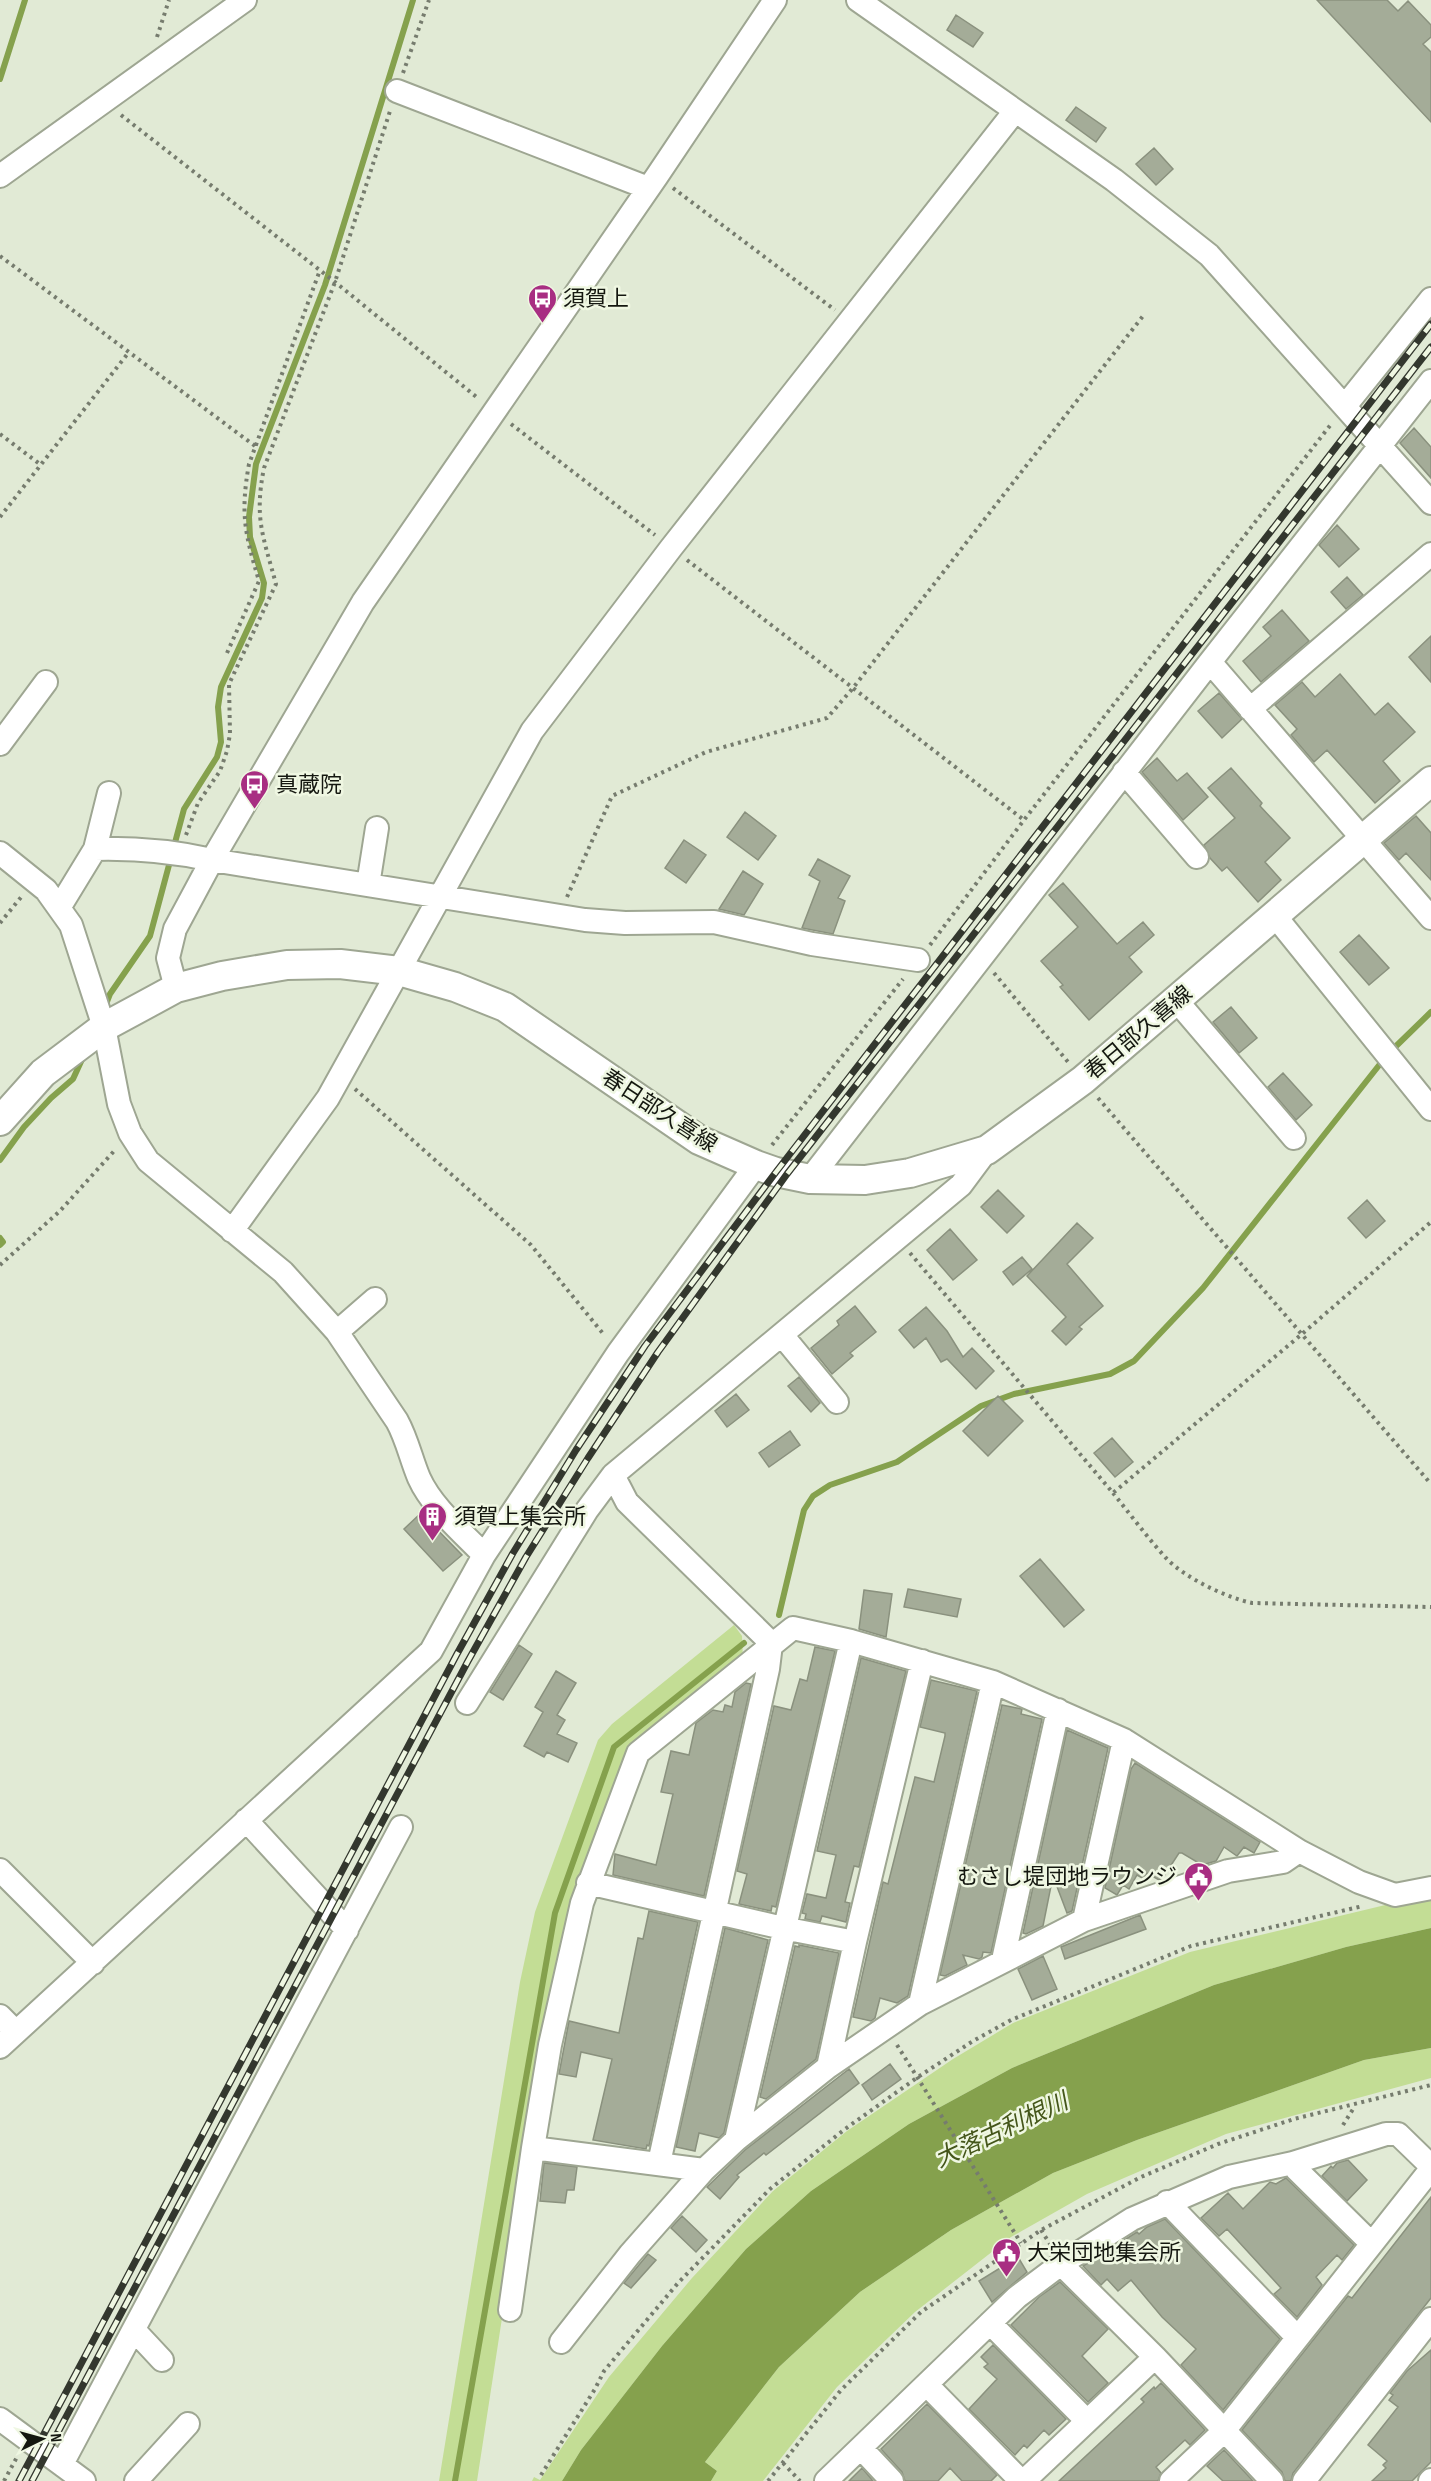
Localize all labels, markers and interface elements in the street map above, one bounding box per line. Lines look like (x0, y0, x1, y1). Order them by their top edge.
bus stop icon: 須賀上 (526, 282, 558, 324)
place label: 須賀上 (563, 286, 629, 313)
bus stop icon: 真蔵院 (239, 768, 271, 810)
place label: 真蔵院 (276, 772, 342, 799)
street label: 春日部久喜線 (1080, 980, 1198, 1086)
street label: 春日部久喜線 (596, 1064, 722, 1159)
building icon: 須賀上集会所 (417, 1500, 449, 1542)
place label: 須賀上集会所 (454, 1504, 586, 1531)
public building icon: むさし堤団地ラウンジ (1182, 1860, 1214, 1902)
place label: むさし堤団地ラウンジ (957, 1864, 1177, 1891)
water label: 大落古利根川 (930, 2086, 1075, 2174)
public building icon: 大栄団地集会所 (990, 2236, 1022, 2278)
place label: 大栄団地集会所 (1027, 2240, 1181, 2267)
north arrow (12, 2409, 72, 2469)
text: N (46, 2433, 65, 2443)

